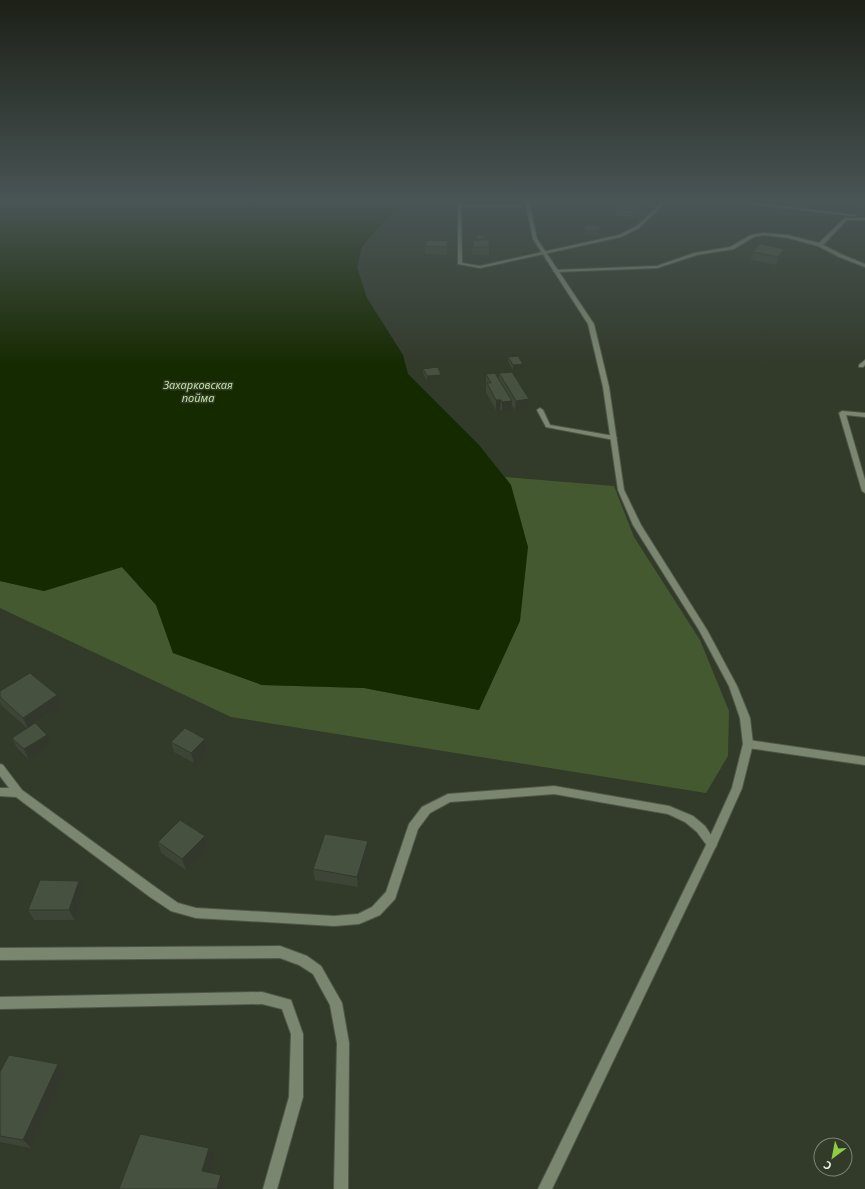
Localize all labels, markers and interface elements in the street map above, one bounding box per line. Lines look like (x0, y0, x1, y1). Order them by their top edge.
water label: Захарковская пойма (162, 377, 233, 405)
north arrow (813, 1137, 853, 1177)
text: С (820, 1158, 834, 1174)

